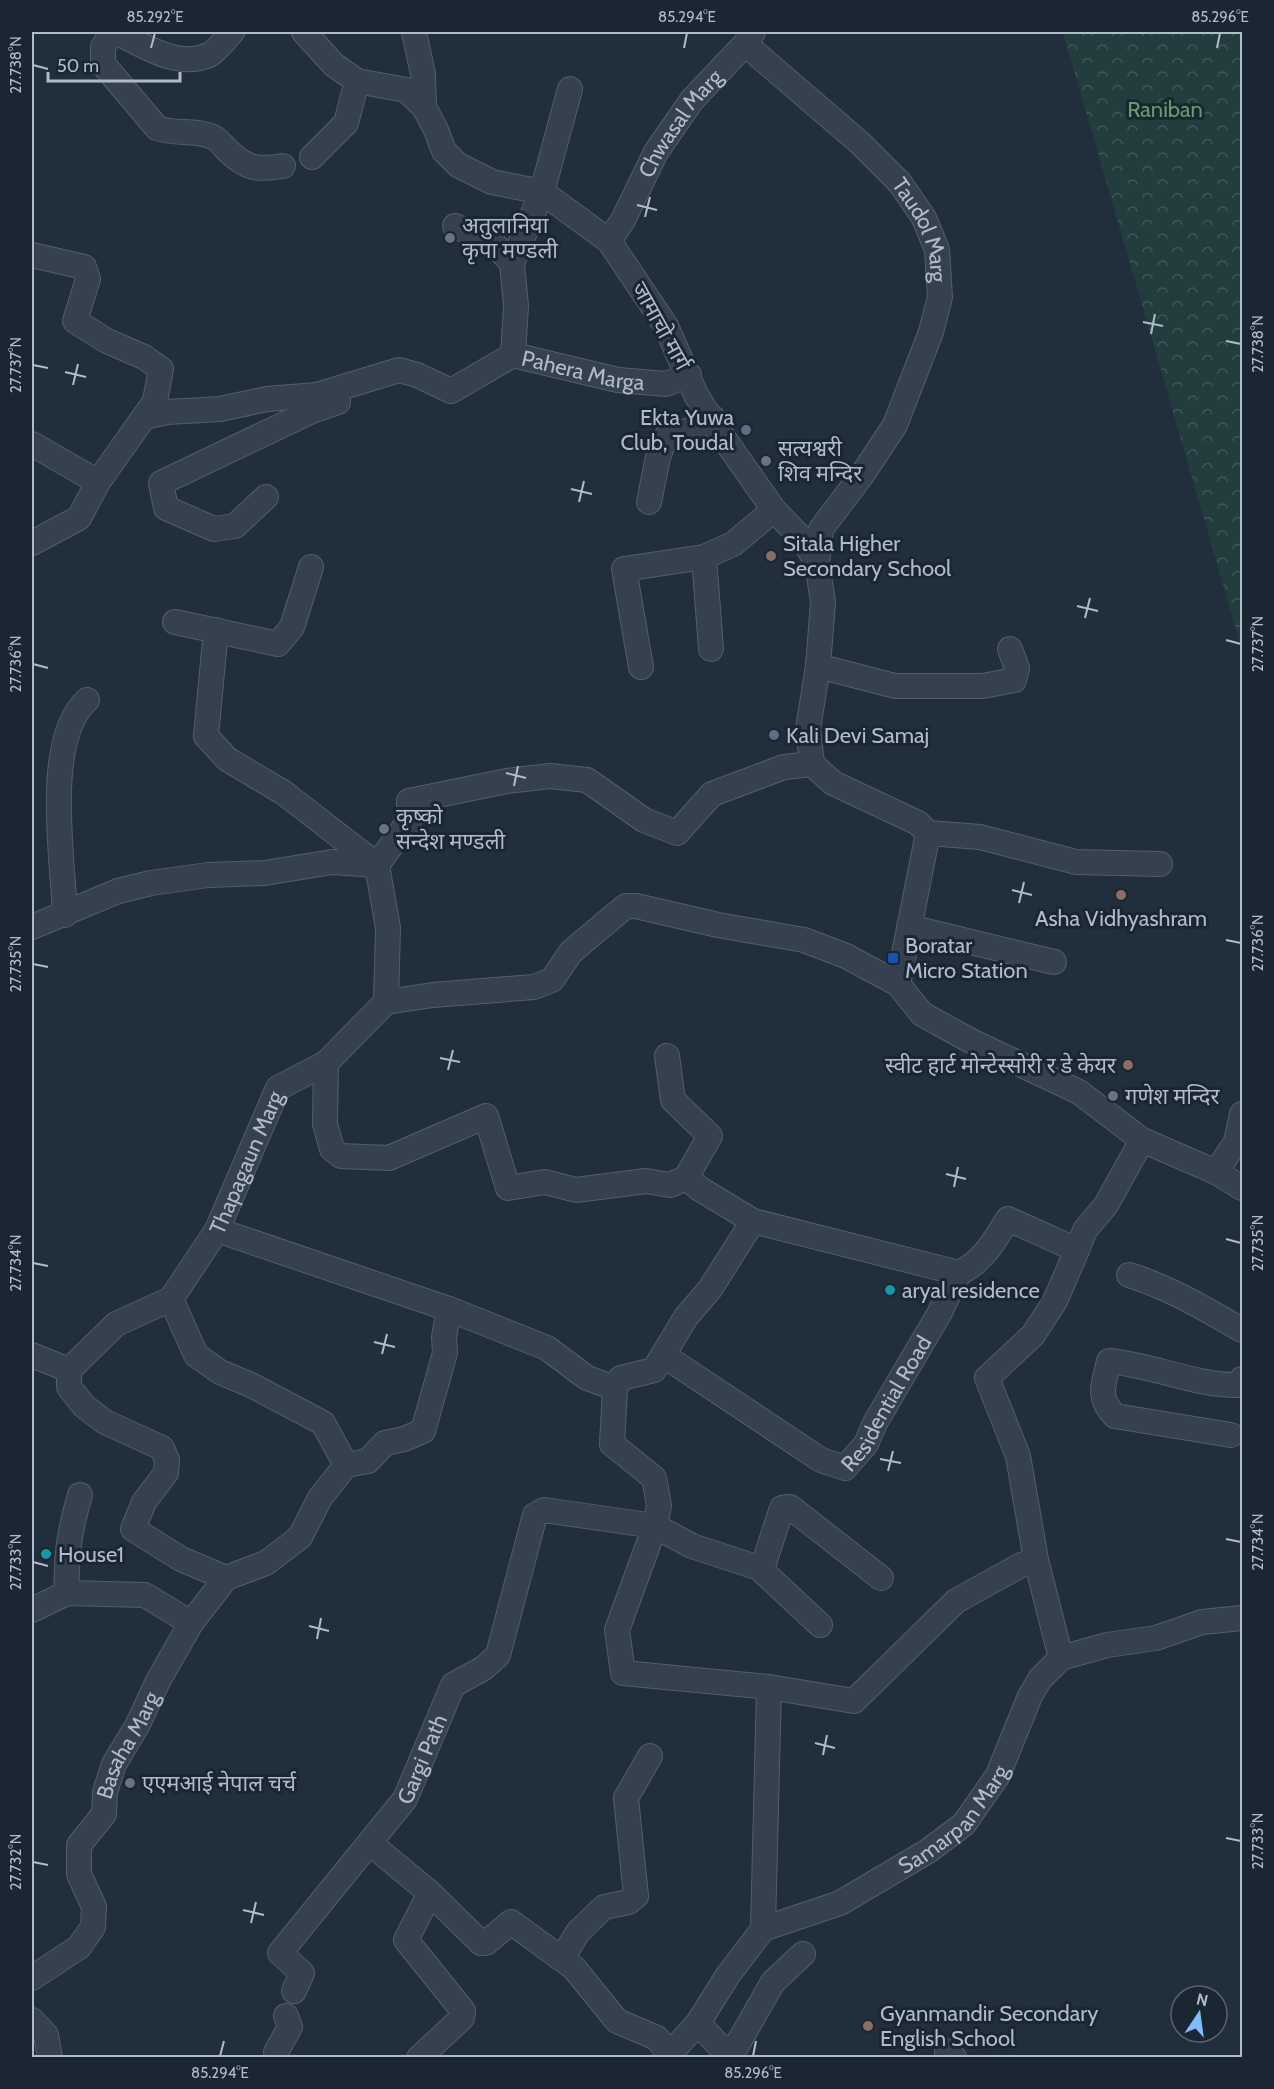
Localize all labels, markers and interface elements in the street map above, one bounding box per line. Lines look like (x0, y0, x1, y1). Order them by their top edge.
text: 85.292°E (126, 8, 184, 26)
text: 85.294°E (658, 8, 716, 26)
text: 85.296°E (1191, 8, 1249, 26)
text: 27.738°N (7, 36, 25, 94)
scale bar (48, 45, 180, 83)
text: 50 m (57, 55, 99, 77)
street label: Chwasal Marg (632, 63, 728, 182)
park label: Raniban (1127, 96, 1203, 123)
street label: Taudol Marg (887, 172, 953, 284)
place label: अतुलानिया कृपा मण्डली (462, 212, 558, 265)
marker: अतुलानिया कृपा मण्डली (443, 231, 457, 245)
street label: जामाचो मार्ग (626, 277, 697, 376)
text: 27.738°N (1249, 315, 1267, 373)
text: 27.737°N (7, 337, 25, 393)
street label: Pahera Marga (519, 344, 646, 396)
place label: Ekta Yuwa Club, Toudal (620, 404, 735, 456)
marker: Ekta Yuwa Club, Toudal (739, 423, 753, 437)
place label: सत्यश्वरी शिव मन्दिर (778, 435, 863, 487)
marker: सत्यश्वरी शिव मन्दिर (759, 454, 773, 468)
place label: Sitala Higher Secondary School (783, 530, 952, 582)
marker: Sitala Higher Secondary School (764, 549, 778, 563)
text: 27.737°N (1249, 616, 1267, 672)
text: 27.736°N (7, 636, 25, 692)
place label: Kali Devi Samaj (786, 722, 929, 749)
marker: Kali Devi Samaj (767, 728, 781, 742)
place label: कृष्को सन्देश मण्डली (396, 803, 506, 855)
marker: कृष्को सन्देश मण्डली (377, 822, 391, 836)
marker: Asha Vidhyashram (1114, 888, 1128, 902)
place label: Asha Vidhyashram (1035, 905, 1207, 932)
text: 27.736°N (1249, 915, 1267, 971)
place label: Boratar Micro Station (905, 932, 1028, 984)
text: 27.735°N (7, 936, 25, 992)
marker: Boratar Micro Station (886, 951, 900, 965)
place label: स्वीट हार्ट मोन्टेस्सोरी र डे केयर (885, 1052, 1117, 1079)
marker: स्वीट हार्ट मोन्टेस्सोरी र डे केयर (1121, 1058, 1135, 1072)
place label: गणेश मन्दिर (1125, 1083, 1221, 1110)
street label: Thapagaun Marg (203, 1086, 289, 1238)
marker: गणेश मन्दिर (1106, 1089, 1120, 1103)
text: 27.735°N (1249, 1215, 1267, 1271)
text: 27.734°N (7, 1234, 25, 1292)
place label: aryal residence (902, 1277, 1040, 1304)
marker: aryal residence (883, 1283, 897, 1297)
street label: Residential Road (835, 1331, 937, 1477)
text: 27.734°N (1249, 1513, 1267, 1571)
text: 27.733°N (7, 1534, 25, 1590)
place label: House1 (58, 1541, 124, 1568)
marker: House1 (39, 1547, 53, 1561)
street label: Basaha Marg (90, 1686, 165, 1802)
street label: Gargi Path (391, 1710, 453, 1808)
street label: Samarpan Marg (893, 1760, 1014, 1879)
place label: एएमआई नेपाल चर्च (142, 1770, 297, 1797)
marker: एएमआई नेपाल चर्च (123, 1776, 137, 1790)
text: 27.733°N (1249, 1813, 1267, 1869)
text: 27.732°N (7, 1834, 25, 1890)
north arrow (1169, 1984, 1229, 2044)
text: N (1195, 1989, 1210, 2010)
place label: Gyanmandir Secondary English School (880, 2000, 1098, 2052)
marker: Gyanmandir Secondary English School (861, 2019, 875, 2033)
text: 85.294°E (191, 2064, 249, 2082)
text: 85.296°E (724, 2064, 782, 2082)

